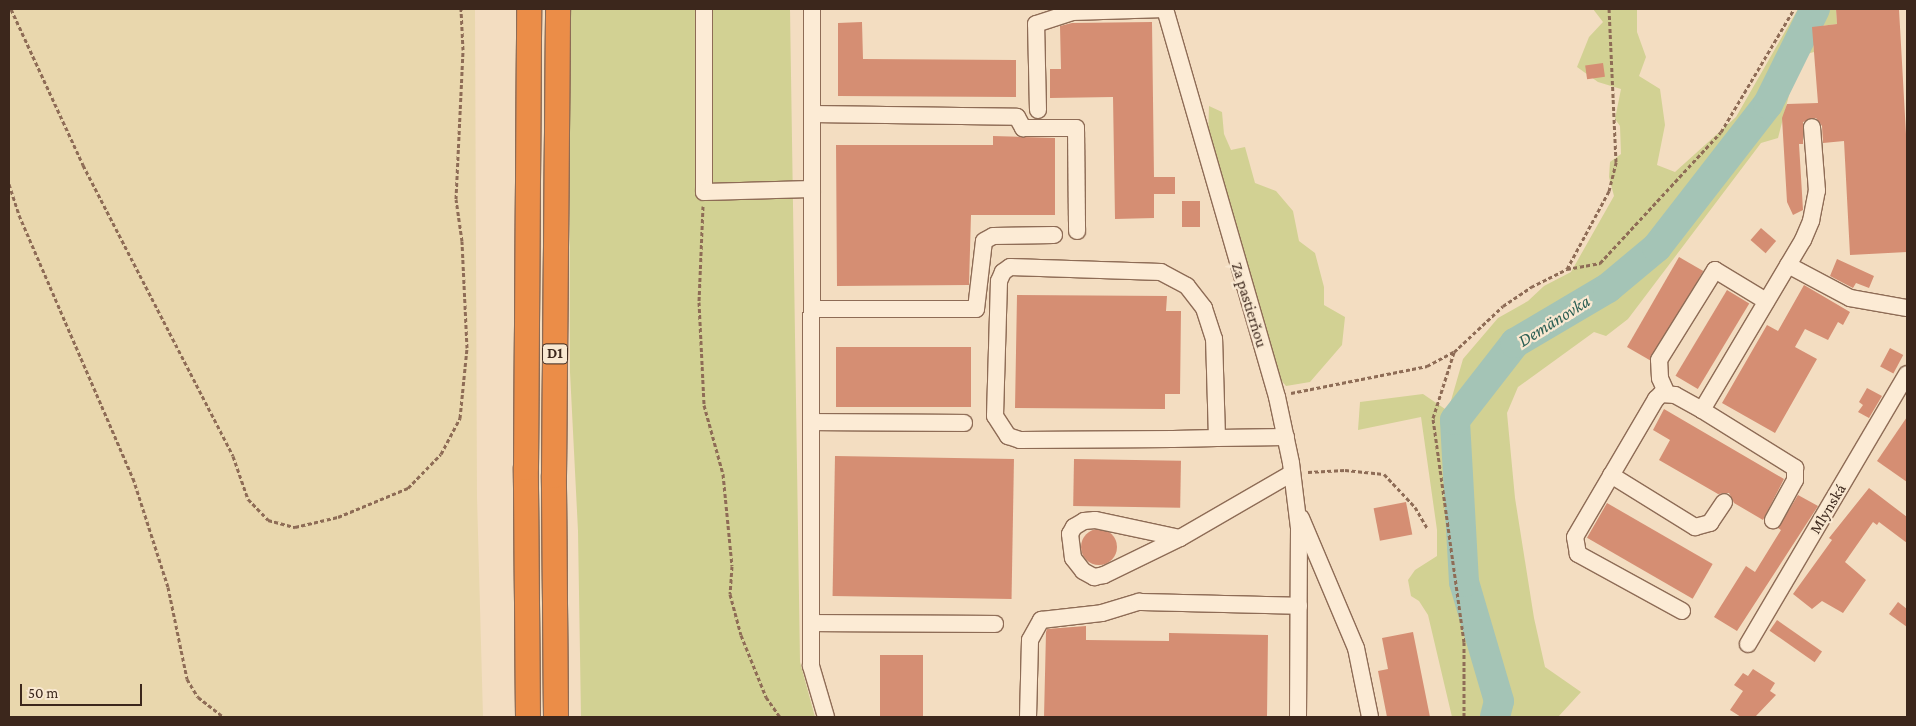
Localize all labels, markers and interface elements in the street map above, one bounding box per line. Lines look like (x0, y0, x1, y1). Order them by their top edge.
street label: Za pastierňou (1227, 260, 1271, 350)
water label: Demänovka (1514, 290, 1594, 352)
road number: D1 (541, 342, 569, 366)
street label: Mlynská (1806, 481, 1850, 537)
scale bar (22, 674, 145, 706)
text: 50 m (28, 685, 58, 701)

